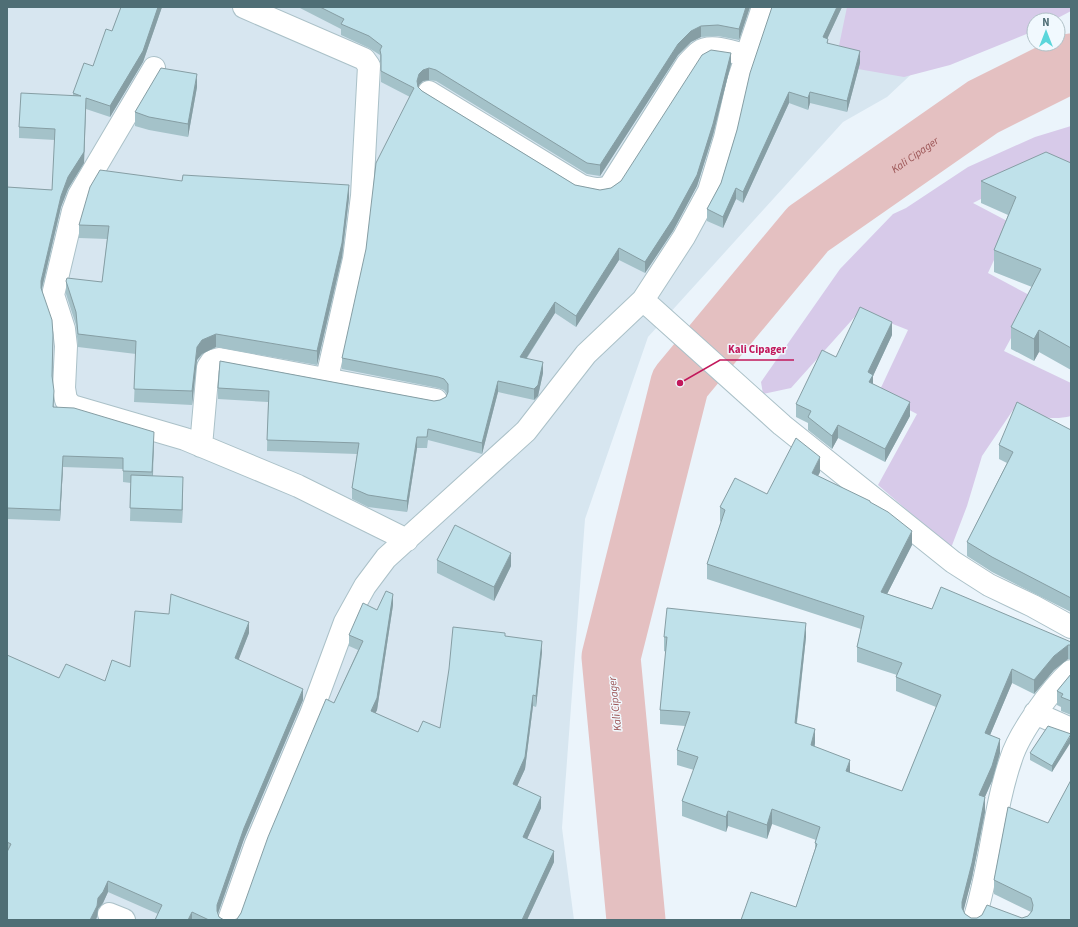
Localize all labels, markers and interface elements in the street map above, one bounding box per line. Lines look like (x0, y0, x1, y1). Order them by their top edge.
north arrow (1026, 12, 1066, 52)
text: N (1042, 15, 1050, 30)
water label: Kali Cipager (888, 132, 942, 176)
callout: Kali Cipager (720, 337, 794, 360)
text: Kali Cipager (728, 342, 787, 357)
water label: Kali Cipager (605, 675, 625, 732)

